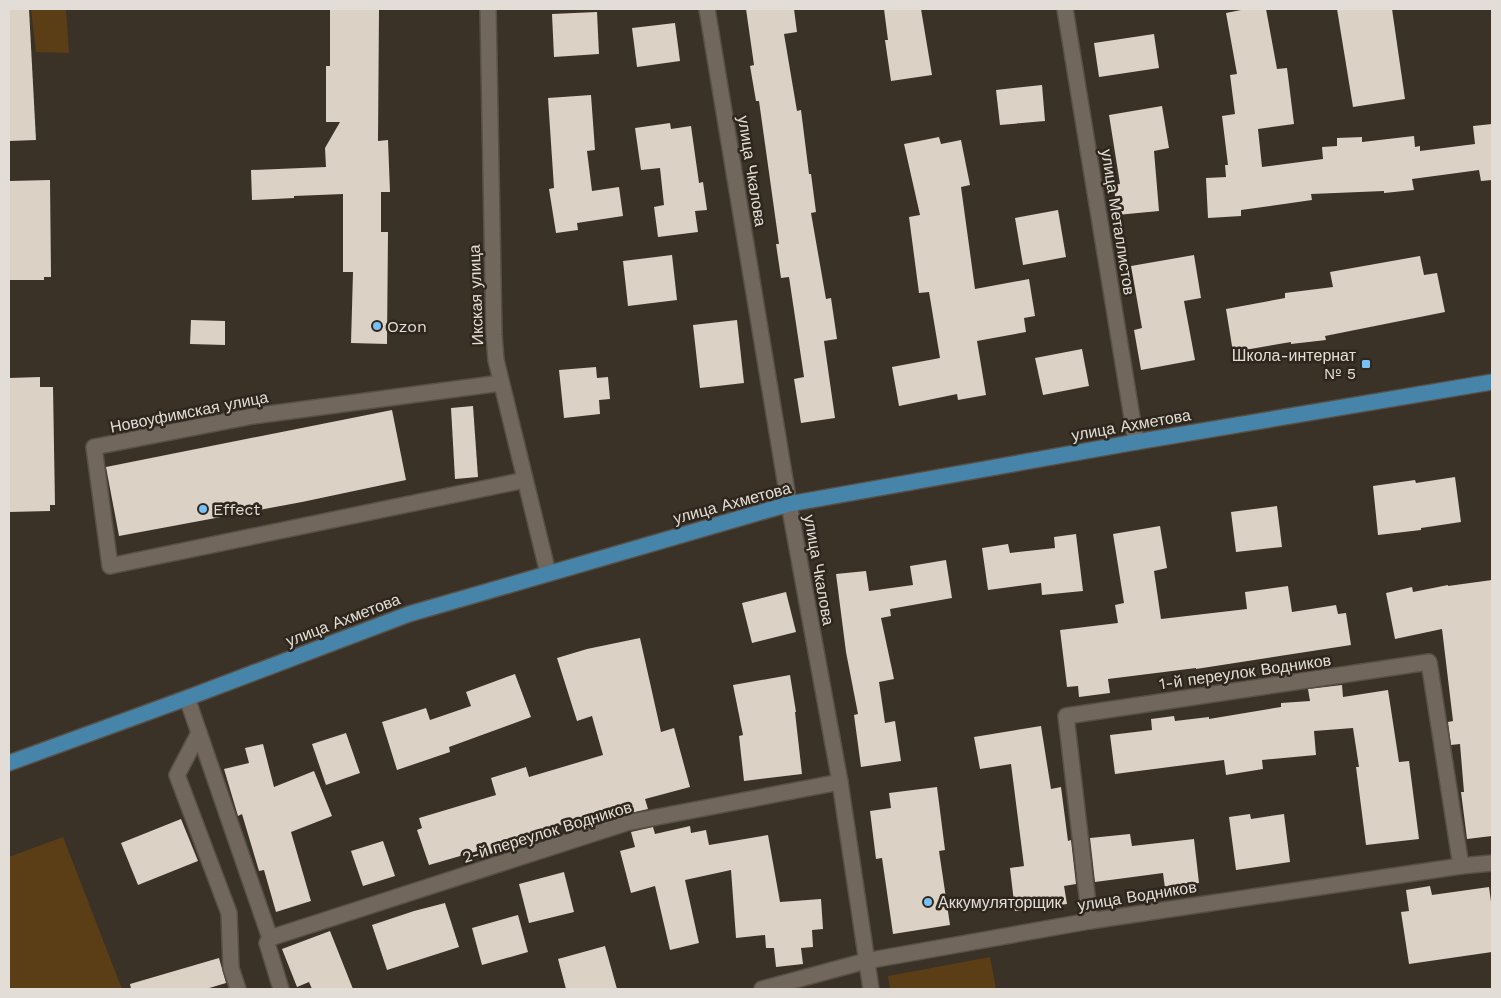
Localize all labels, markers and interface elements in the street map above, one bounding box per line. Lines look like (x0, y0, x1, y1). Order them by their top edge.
street label: улица Чкалова (734, 114, 770, 228)
street label: улица Металлистов (1097, 148, 1139, 296)
street label: Икская улица (465, 244, 487, 346)
place label: Ozon (387, 317, 427, 336)
marker: Ozon (371, 320, 383, 332)
place label: Школа-интернат № 5 (1232, 346, 1357, 383)
marker: Школа-интернат № 5 (1360, 358, 1372, 370)
street label: Новоуфимская улица (108, 387, 270, 437)
street label: улица Ахметова (1070, 405, 1192, 445)
street label: улица Ахметова (671, 478, 793, 528)
place label: Effect (213, 500, 260, 519)
marker: Effect (197, 503, 209, 515)
street label: улица Чкалова (800, 513, 838, 627)
street label: улица Ахметова (283, 589, 403, 651)
street label: 1-й переулок Водников (1158, 651, 1332, 693)
street label: 2-й переулок Водников (460, 797, 634, 867)
street label: улица Водников (1076, 877, 1198, 915)
place label: Аккумуляторщик (938, 893, 1063, 912)
marker: Аккумуляторщик (922, 896, 934, 908)

